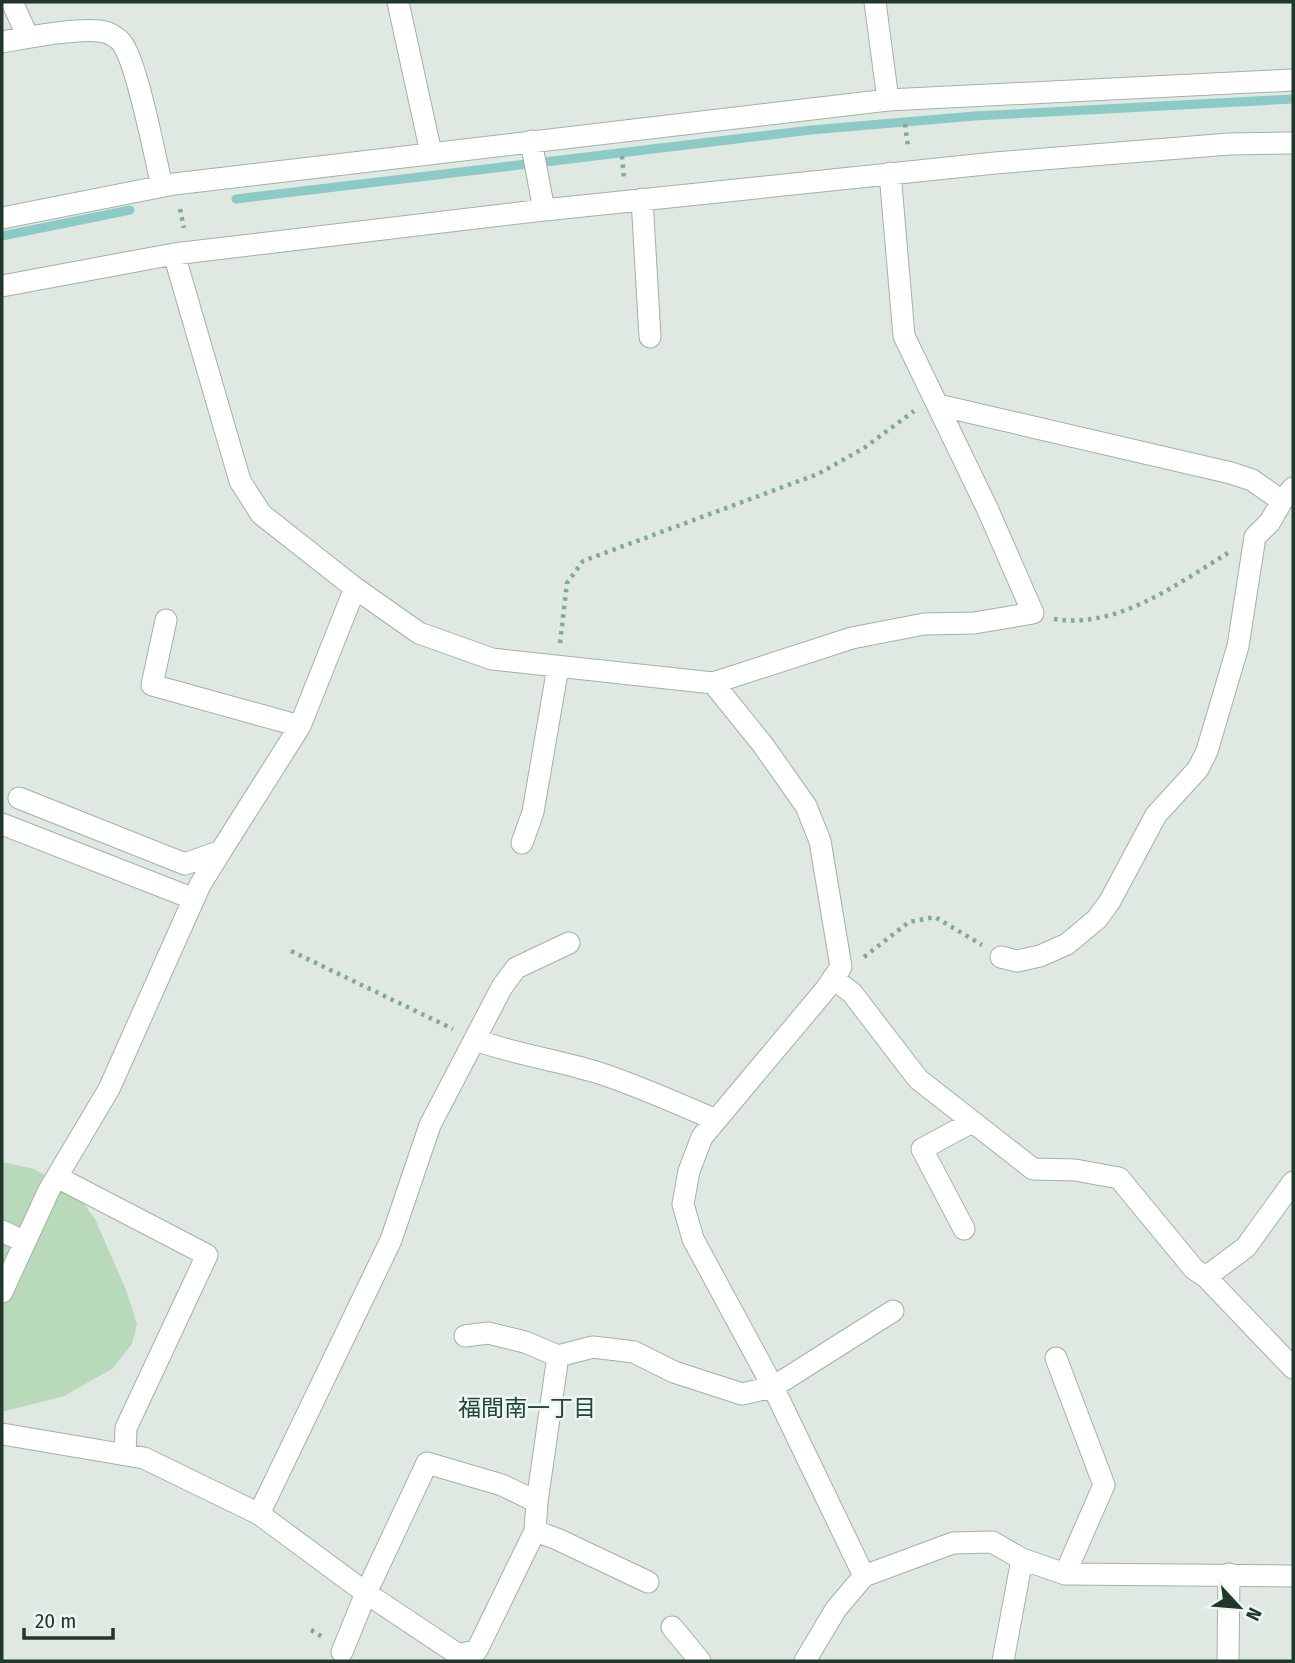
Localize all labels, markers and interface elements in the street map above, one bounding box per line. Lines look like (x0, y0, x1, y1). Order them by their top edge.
district label: 福間南一丁目 (458, 1394, 596, 1422)
north arrow (1204, 1572, 1274, 1642)
scale bar (24, 1596, 114, 1640)
text: N (1241, 1604, 1267, 1624)
text: 20 m (35, 1608, 76, 1634)

